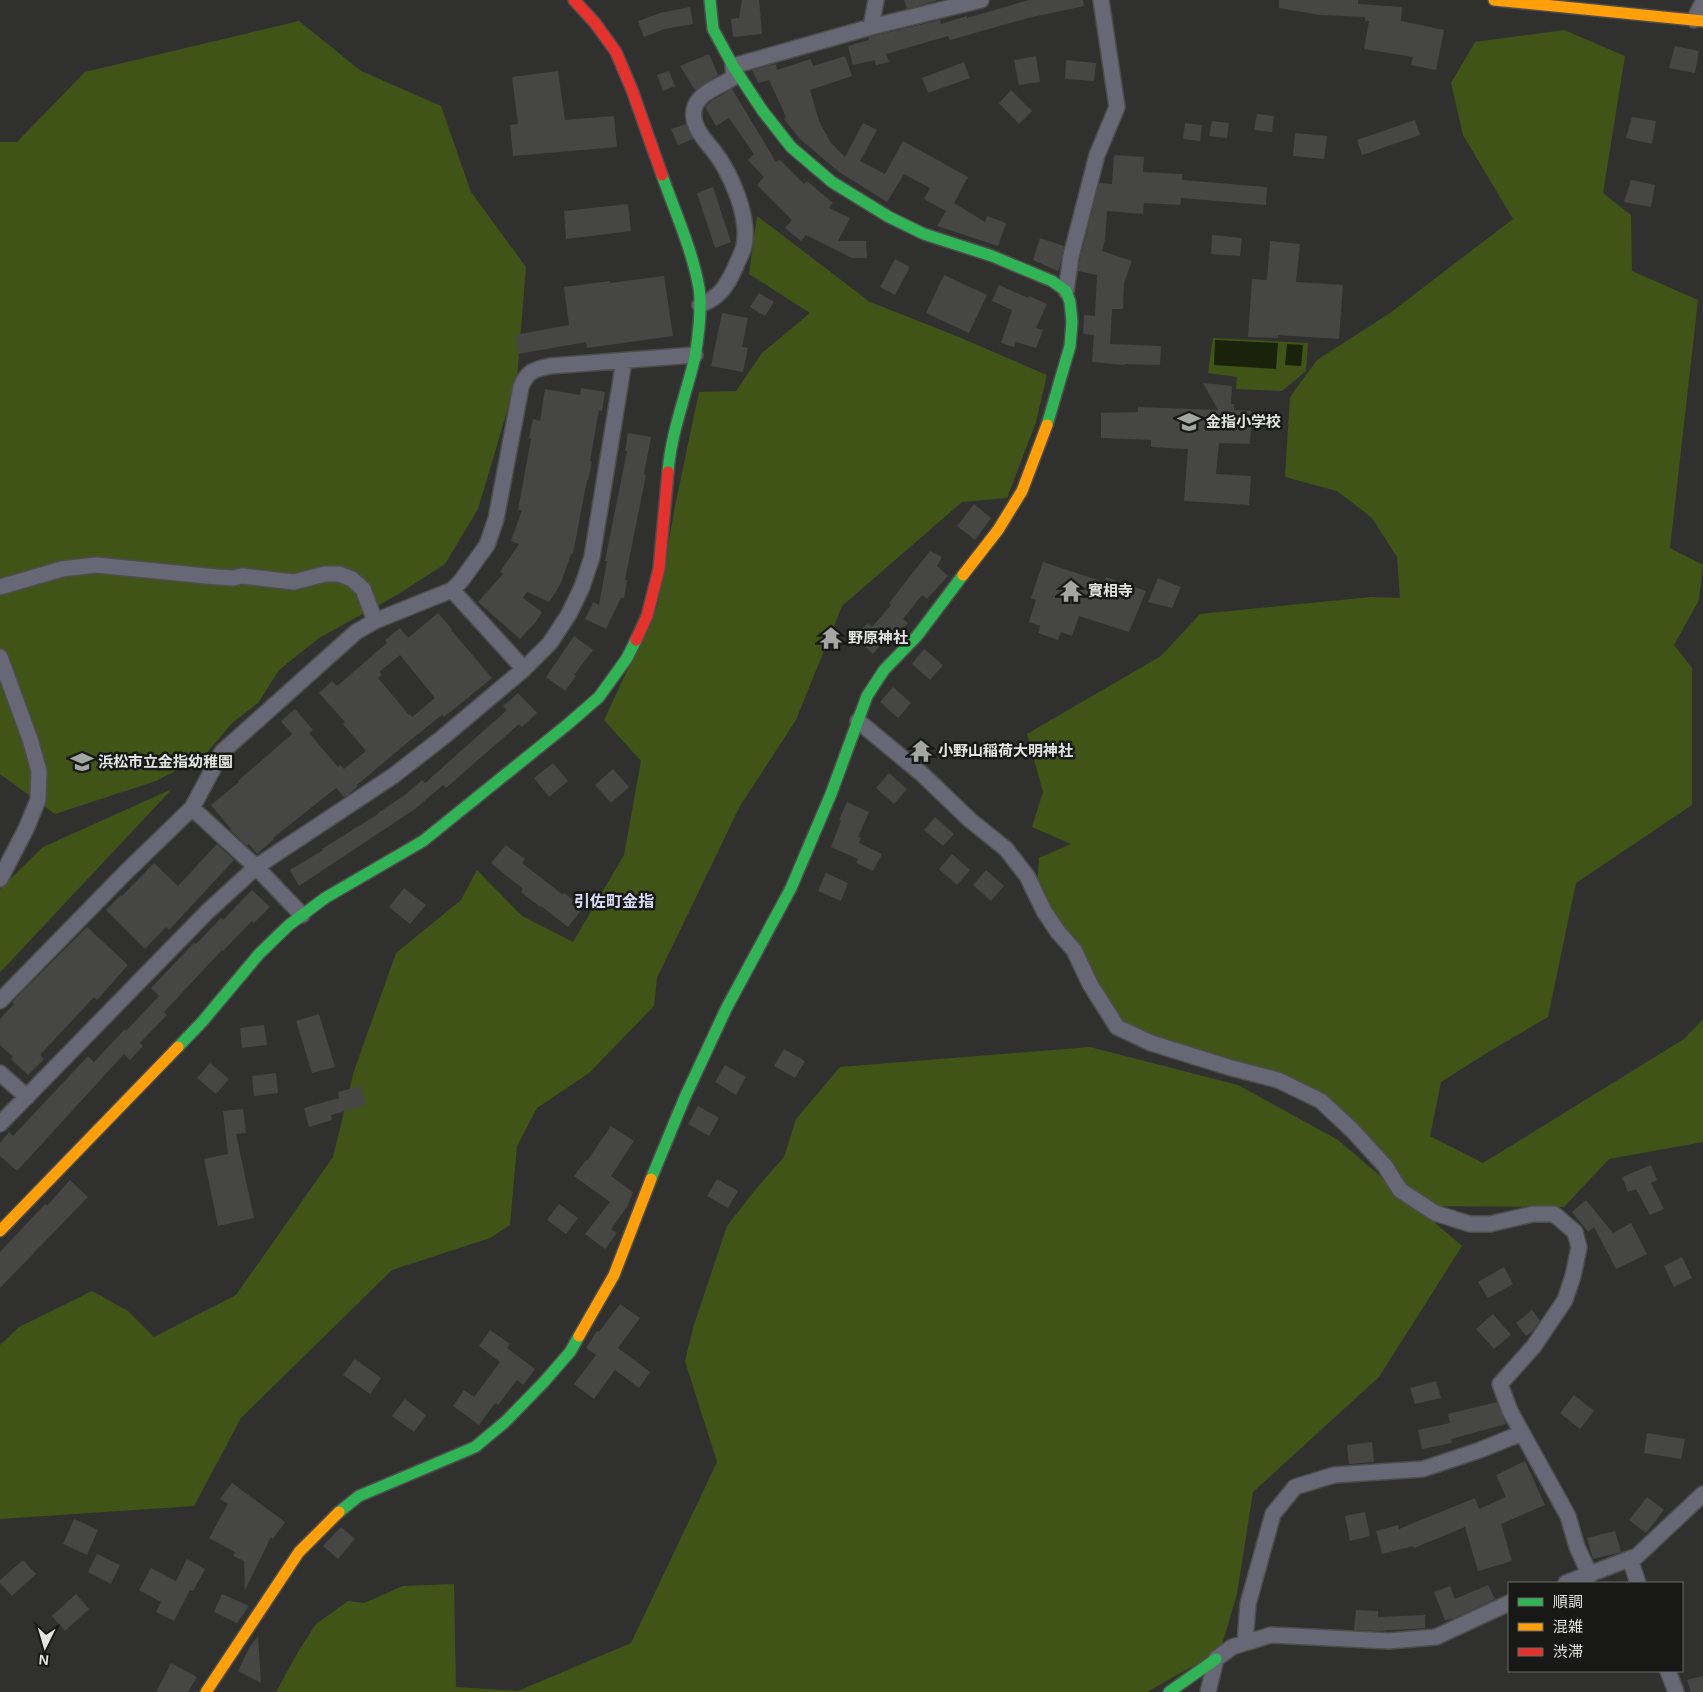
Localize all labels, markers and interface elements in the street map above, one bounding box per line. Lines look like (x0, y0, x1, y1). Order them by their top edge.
school or university icon: 金指小学校 (1176, 409, 1202, 435)
place label: 金指小学校 (1206, 413, 1281, 430)
temple icon: 實相寺 (1058, 578, 1084, 604)
place label: 實相寺 (1088, 582, 1133, 599)
temple icon: 野原神社 (818, 625, 844, 651)
place label: 野原神社 (848, 629, 908, 646)
temple icon: 小野山稲荷大明神社 (908, 738, 934, 764)
place label: 小野山稲荷大明神社 (938, 742, 1073, 759)
school or university icon: 浜松市立金指幼稚園 (69, 749, 95, 775)
place label: 浜松市立金指幼稚園 (98, 753, 233, 770)
district label: 引佐町金指 (574, 892, 654, 910)
legend (1508, 1582, 1683, 1672)
text: 順調 (1553, 1593, 1583, 1610)
text: 混雑 (1553, 1618, 1583, 1635)
north arrow (20, 1622, 70, 1672)
text: 渋滞 (1553, 1643, 1583, 1660)
text: N (38, 1652, 50, 1668)

